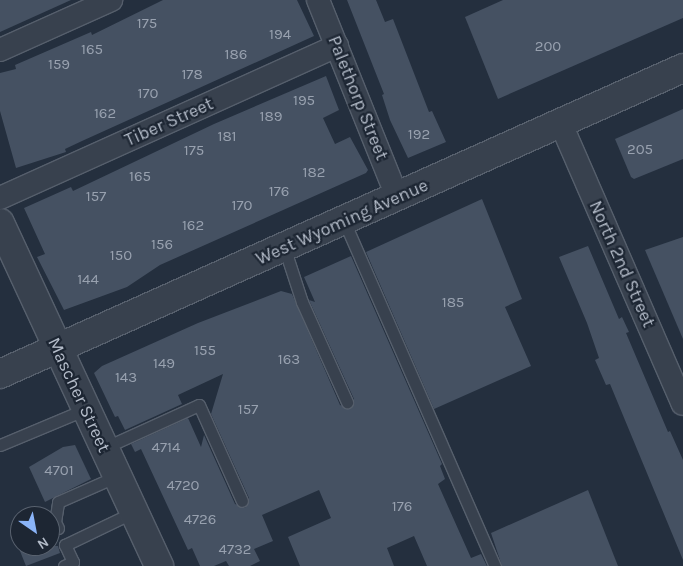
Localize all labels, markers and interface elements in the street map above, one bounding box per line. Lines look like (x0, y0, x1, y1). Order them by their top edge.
house number: 175 (137, 15, 157, 33)
house number: 194 (269, 26, 291, 44)
street label: Palethorp Street (323, 33, 393, 163)
house number: 200 (535, 38, 561, 56)
house number: 165 (81, 41, 103, 59)
house number: 186 (225, 46, 247, 64)
house number: 159 (48, 56, 70, 74)
house number: 178 (181, 66, 203, 84)
house number: 170 (138, 85, 158, 103)
house number: 195 (293, 92, 315, 110)
street label: Tiber Street (121, 93, 217, 151)
house number: 162 (94, 105, 116, 123)
house number: 189 (260, 108, 282, 126)
house number: 192 (408, 126, 430, 144)
house number: 181 (217, 128, 237, 146)
house number: 205 (627, 141, 653, 159)
house number: 175 (184, 142, 204, 160)
house number: 182 (303, 164, 325, 182)
house number: 165 (129, 168, 151, 186)
street label: West Wyoming Avenue (253, 174, 431, 270)
house number: 176 (269, 183, 289, 201)
house number: 157 (86, 188, 106, 206)
house number: 170 (232, 197, 252, 215)
street label: North 2nd Street (584, 197, 660, 331)
house number: 162 (182, 217, 204, 235)
house number: 156 (151, 236, 173, 254)
house number: 150 (110, 247, 132, 265)
house number: 144 (77, 271, 99, 289)
house number: 185 (442, 294, 464, 312)
street label: Mascher Street (43, 334, 115, 456)
house number: 155 (194, 342, 216, 360)
house number: 163 (278, 351, 300, 369)
house number: 149 (153, 355, 175, 373)
house number: 143 (115, 369, 137, 387)
house number: 157 (238, 401, 258, 419)
house number: 4714 (152, 439, 180, 457)
house number: 4701 (44, 462, 74, 480)
house number: 4720 (166, 477, 200, 495)
house number: 176 (392, 498, 412, 516)
north arrow (10, 506, 60, 556)
house number: 4726 (184, 511, 216, 529)
text: N (34, 533, 52, 553)
house number: 4732 (219, 541, 251, 559)

